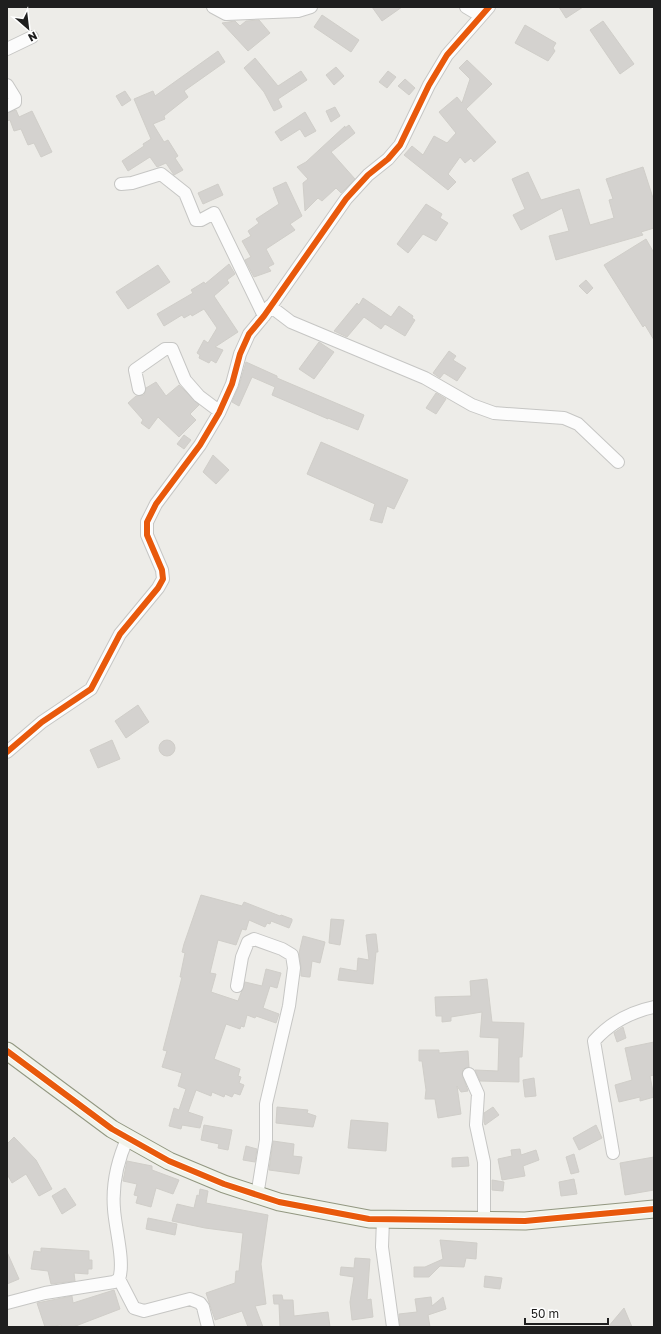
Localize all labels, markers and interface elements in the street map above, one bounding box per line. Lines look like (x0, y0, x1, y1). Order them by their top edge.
north arrow (8, 8, 48, 48)
text: N (26, 30, 40, 45)
scale bar (525, 1300, 608, 1326)
text: 50 m (531, 1306, 559, 1321)

